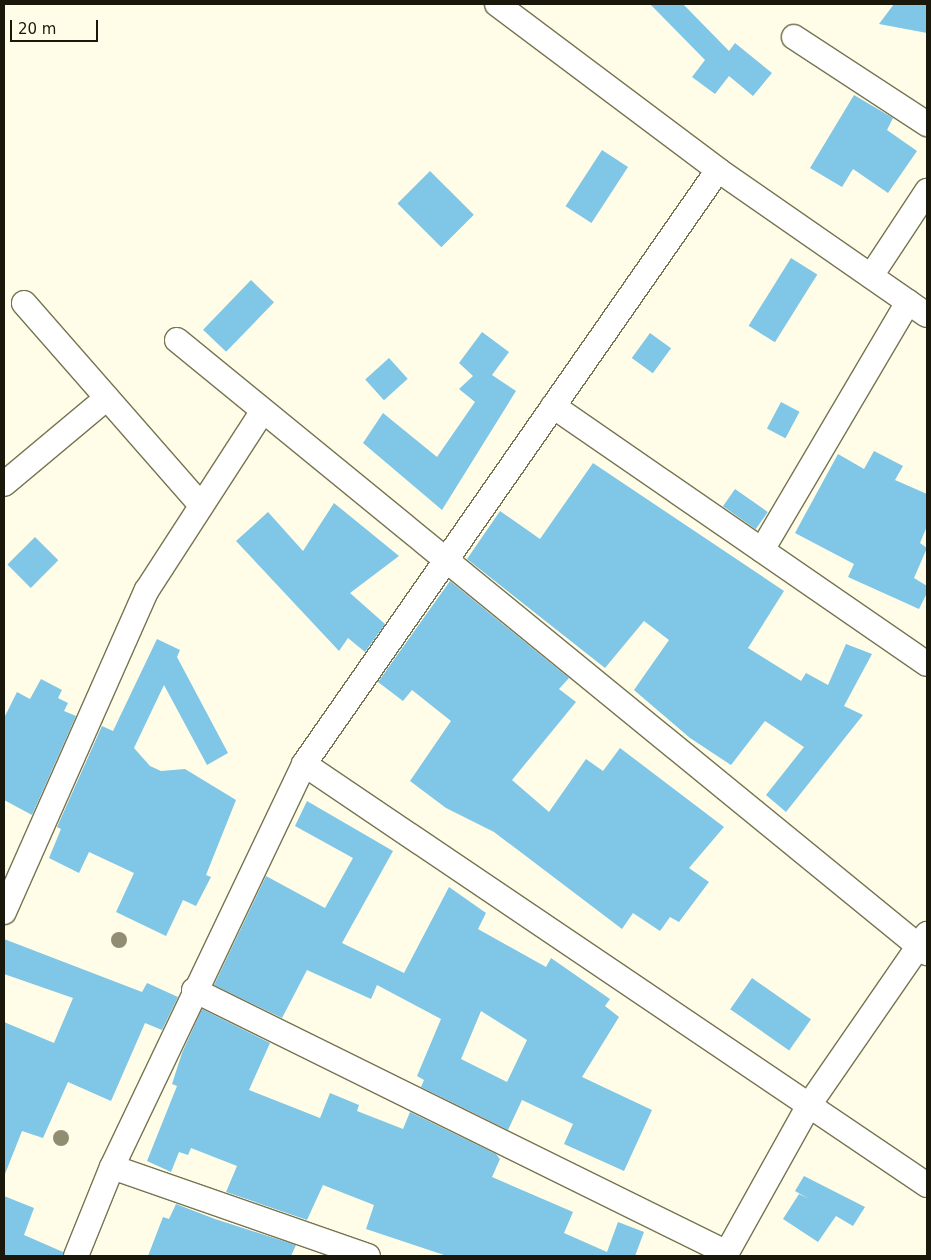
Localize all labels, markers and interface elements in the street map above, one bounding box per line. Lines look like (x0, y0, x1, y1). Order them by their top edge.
scale bar (12, 10, 100, 42)
text: 20 m (18, 20, 56, 38)

